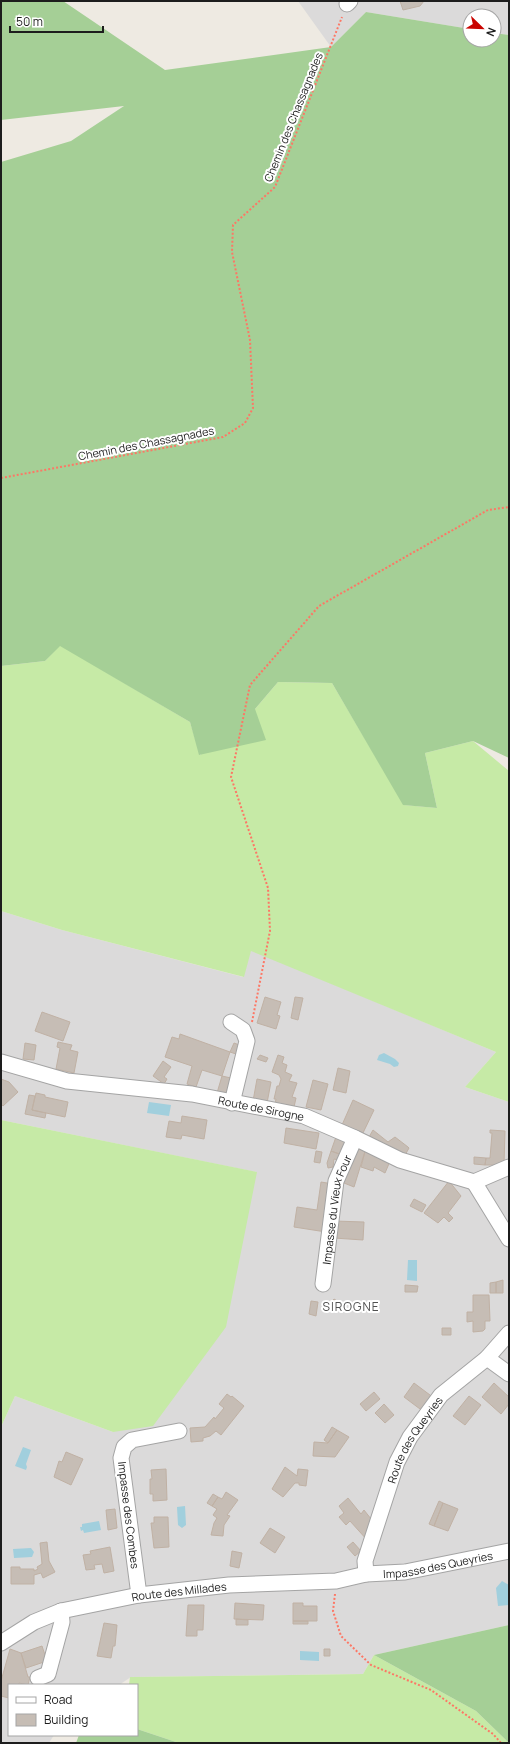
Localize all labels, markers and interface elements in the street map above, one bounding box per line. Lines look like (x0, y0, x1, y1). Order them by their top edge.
scale bar (10, 8, 103, 34)
north arrow (462, 8, 502, 48)
text: 50 m (16, 13, 43, 30)
text: N (483, 26, 500, 39)
street label: Chemin des Chassagnades (260, 50, 326, 184)
street label: Chemin des Chassagnades (77, 422, 216, 464)
street label: Route de Sirogne (217, 1092, 306, 1123)
street label: Impasse du Vieux Four (318, 1152, 354, 1265)
district label: SIROGNE (323, 1298, 379, 1315)
street label: Route des Queyries (383, 1393, 445, 1485)
street label: Impasse des Combes (115, 1460, 143, 1570)
street label: Impasse des Queyries (383, 1547, 494, 1581)
street label: Route des Millades (130, 1578, 227, 1604)
legend (8, 1684, 138, 1736)
text: Road (44, 1691, 72, 1708)
text: Building (44, 1711, 88, 1728)

